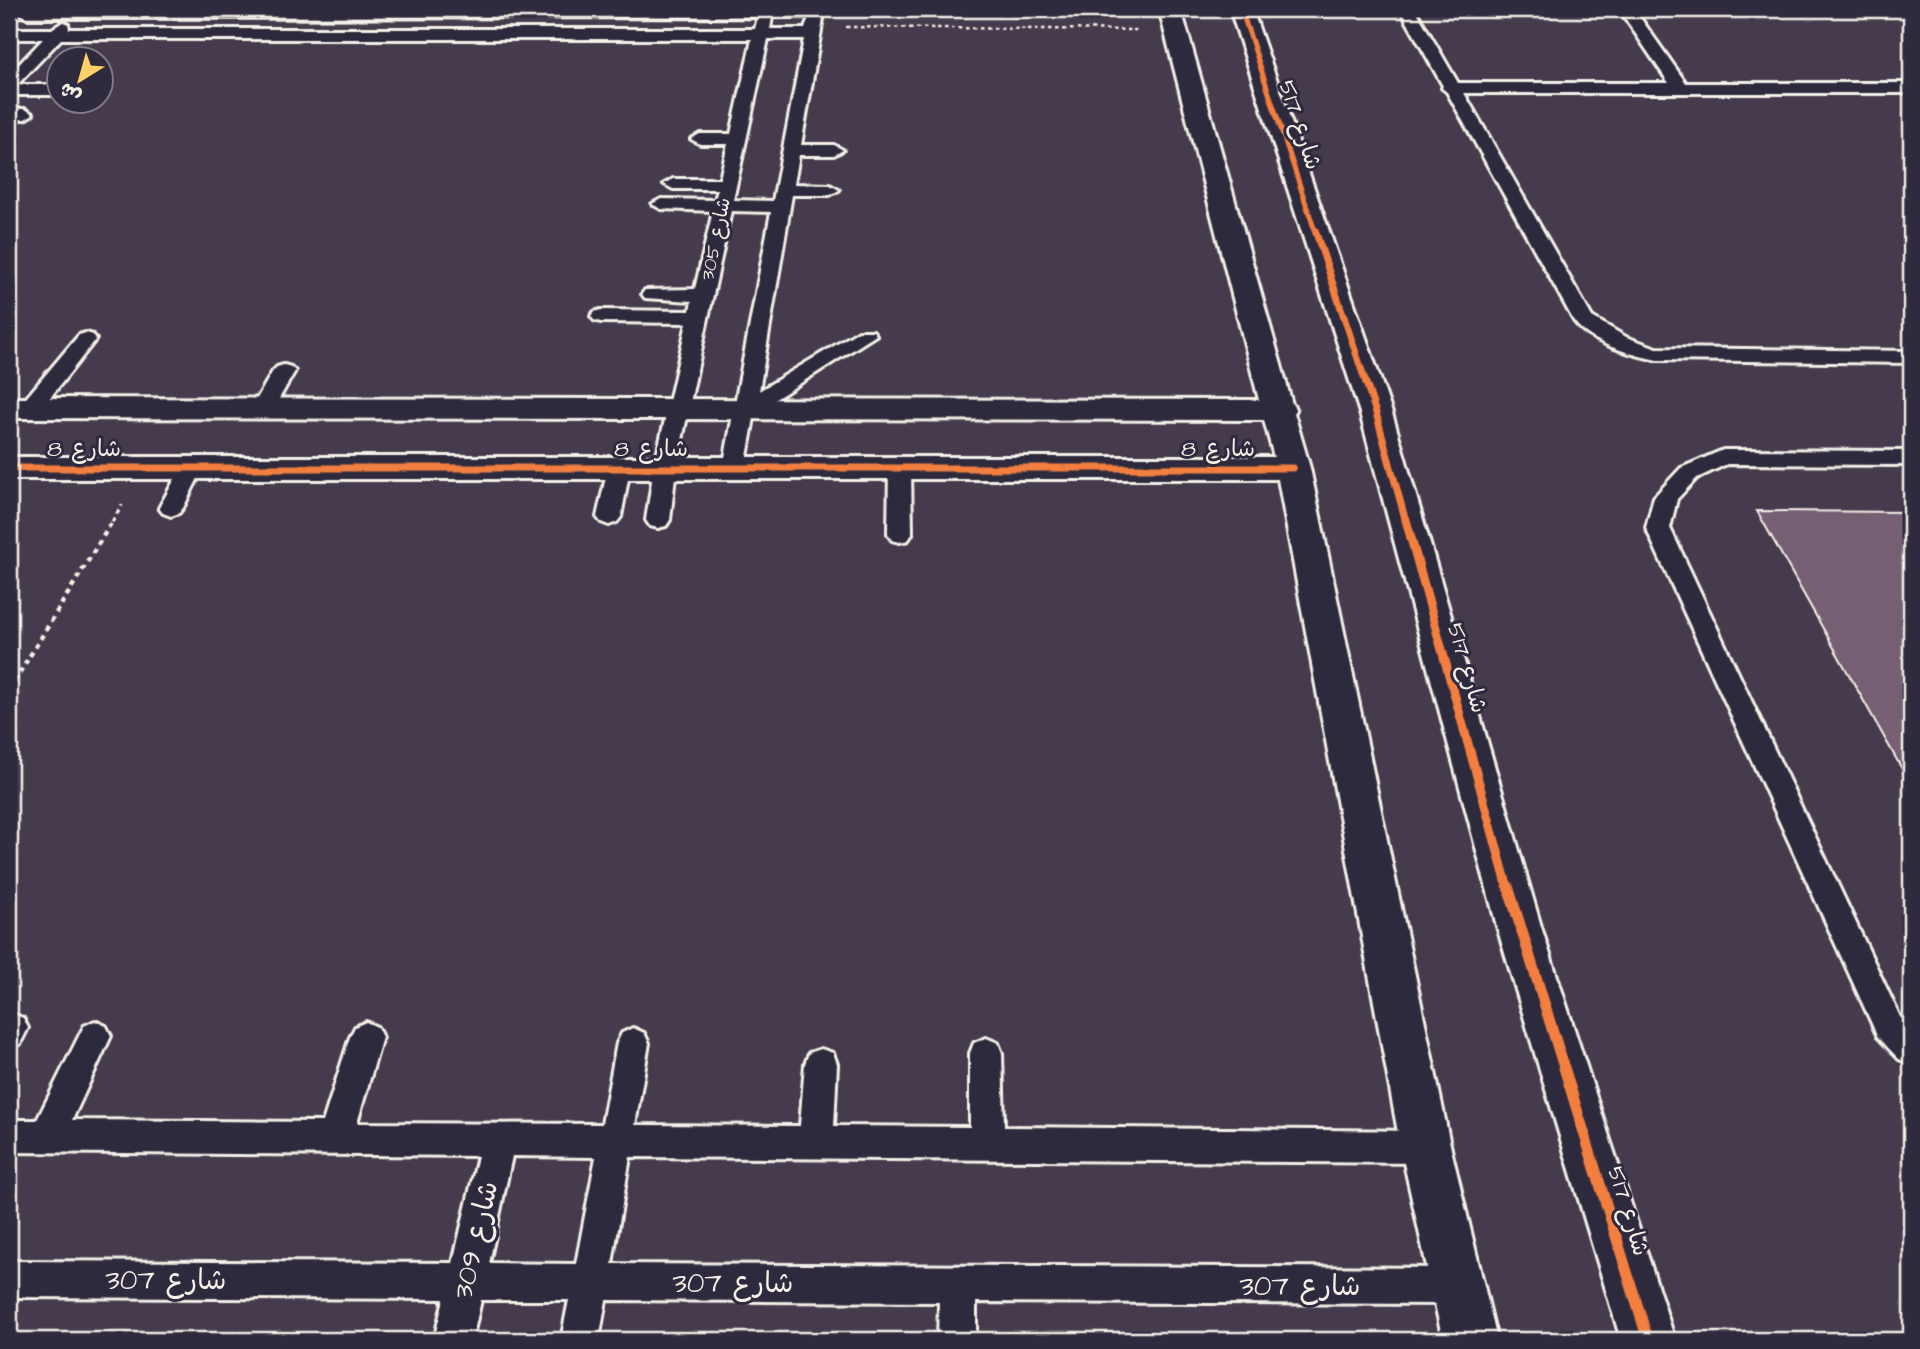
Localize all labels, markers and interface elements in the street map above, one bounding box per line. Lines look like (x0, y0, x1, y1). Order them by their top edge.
north arrow (46, 46, 116, 116)
text: ش (54, 75, 87, 109)
street label: شارع 517 (1271, 76, 1329, 174)
street label: شارع 305 (694, 195, 738, 283)
street label: شارع 8 (47, 433, 121, 465)
street label: شارع 8 (614, 433, 688, 465)
street label: شارع 8 (1181, 433, 1255, 465)
street label: شارع 517 (1439, 619, 1495, 717)
street label: شارع 517 (1599, 1162, 1657, 1260)
street label: شارع 309 (444, 1177, 508, 1303)
street label: شارع 307 (106, 1261, 226, 1300)
street label: شارع 307 (673, 1264, 793, 1303)
street label: شارع 307 (1240, 1267, 1360, 1306)

